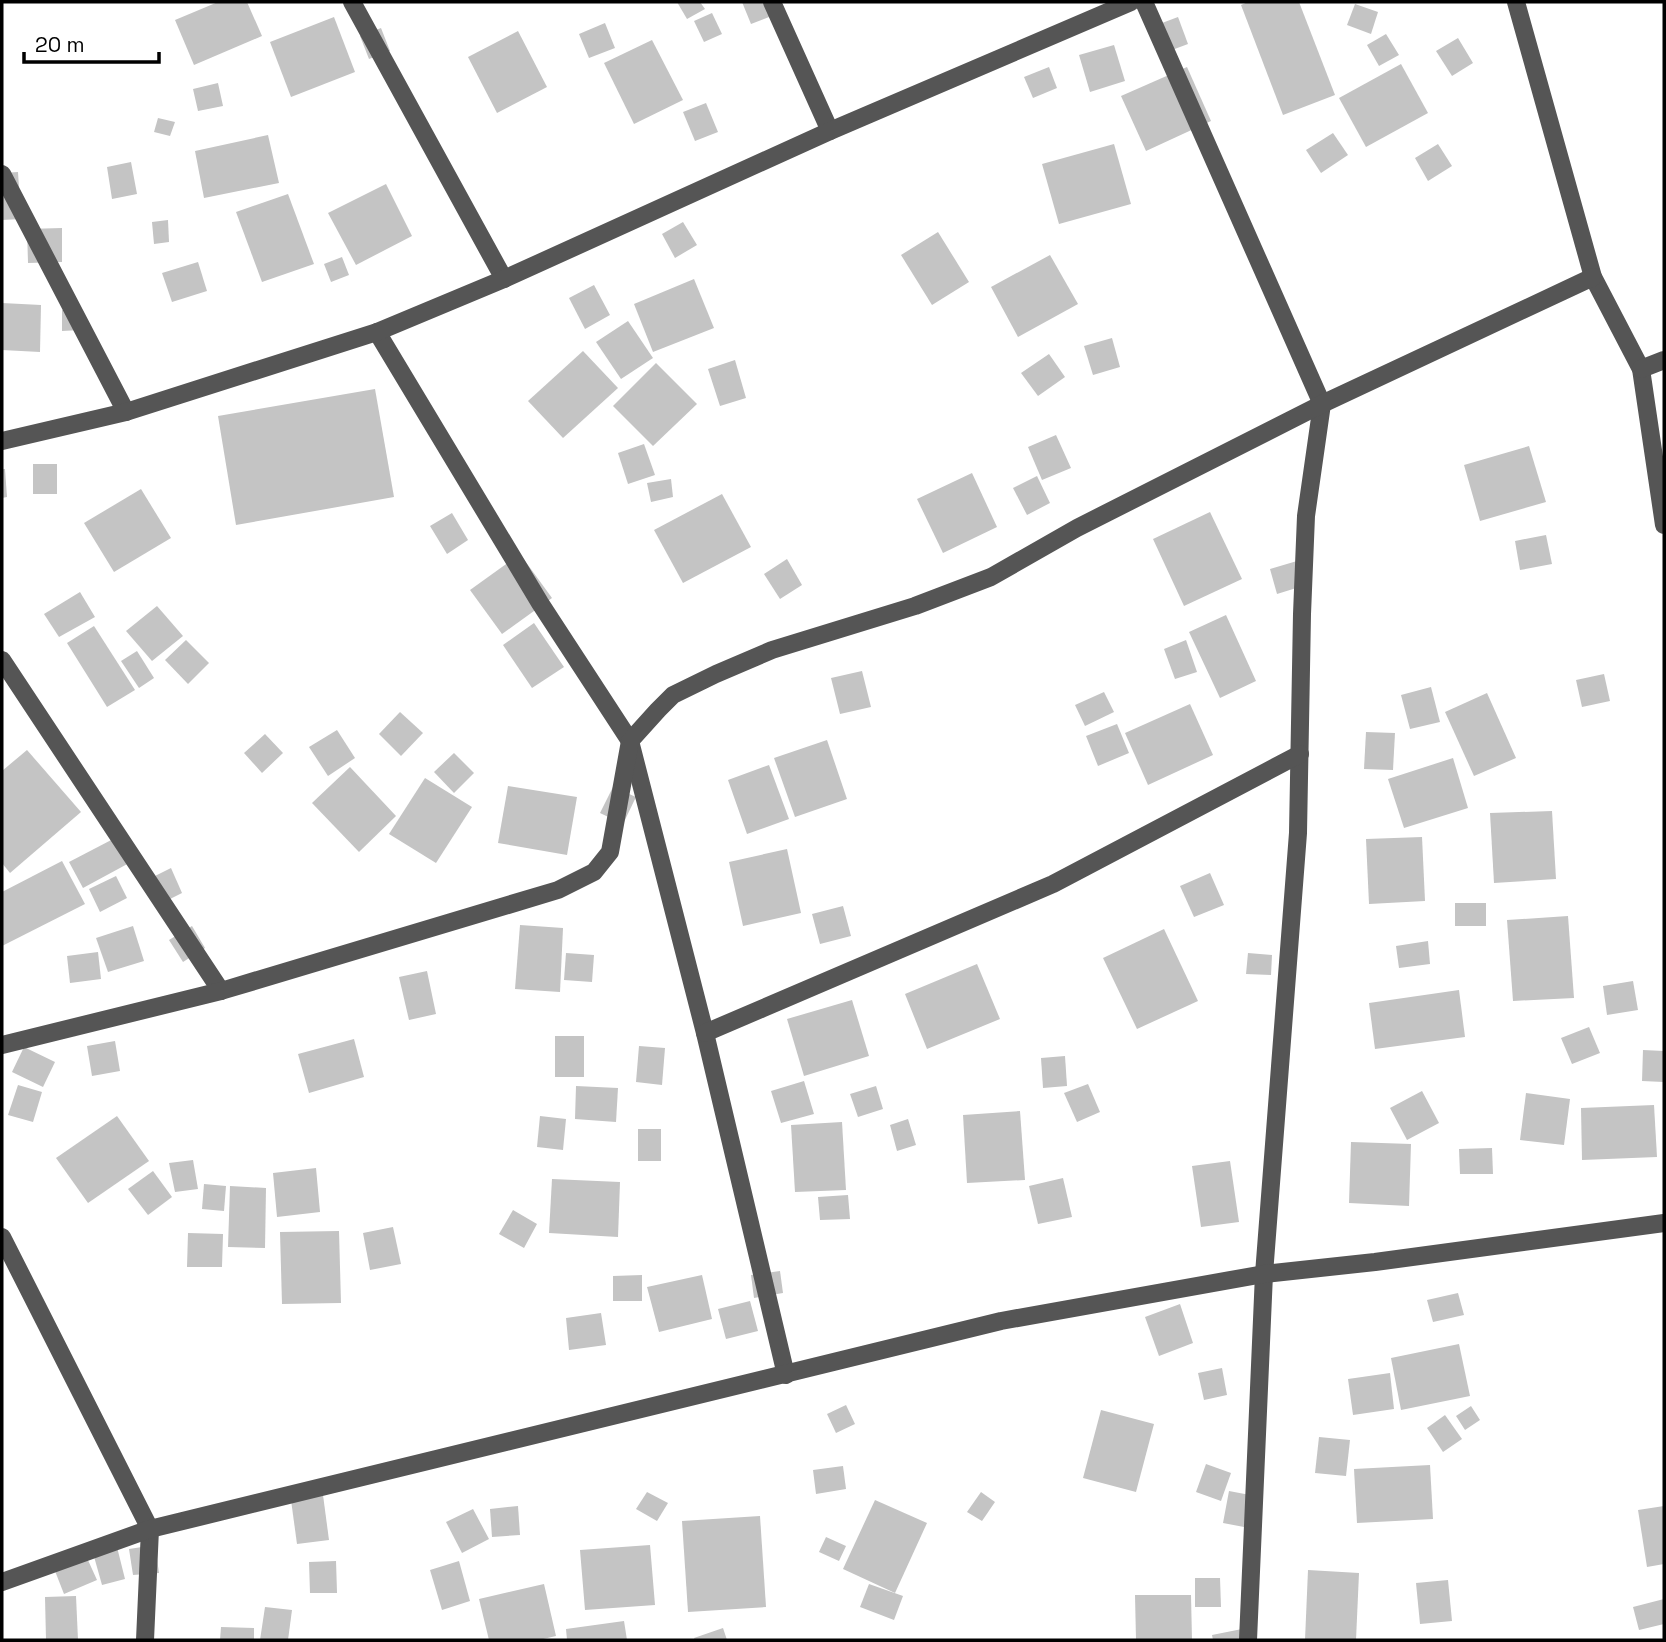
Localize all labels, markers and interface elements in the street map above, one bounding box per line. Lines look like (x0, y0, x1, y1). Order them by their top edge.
scale bar (24, 21, 159, 65)
text: 20 m (35, 31, 85, 58)

